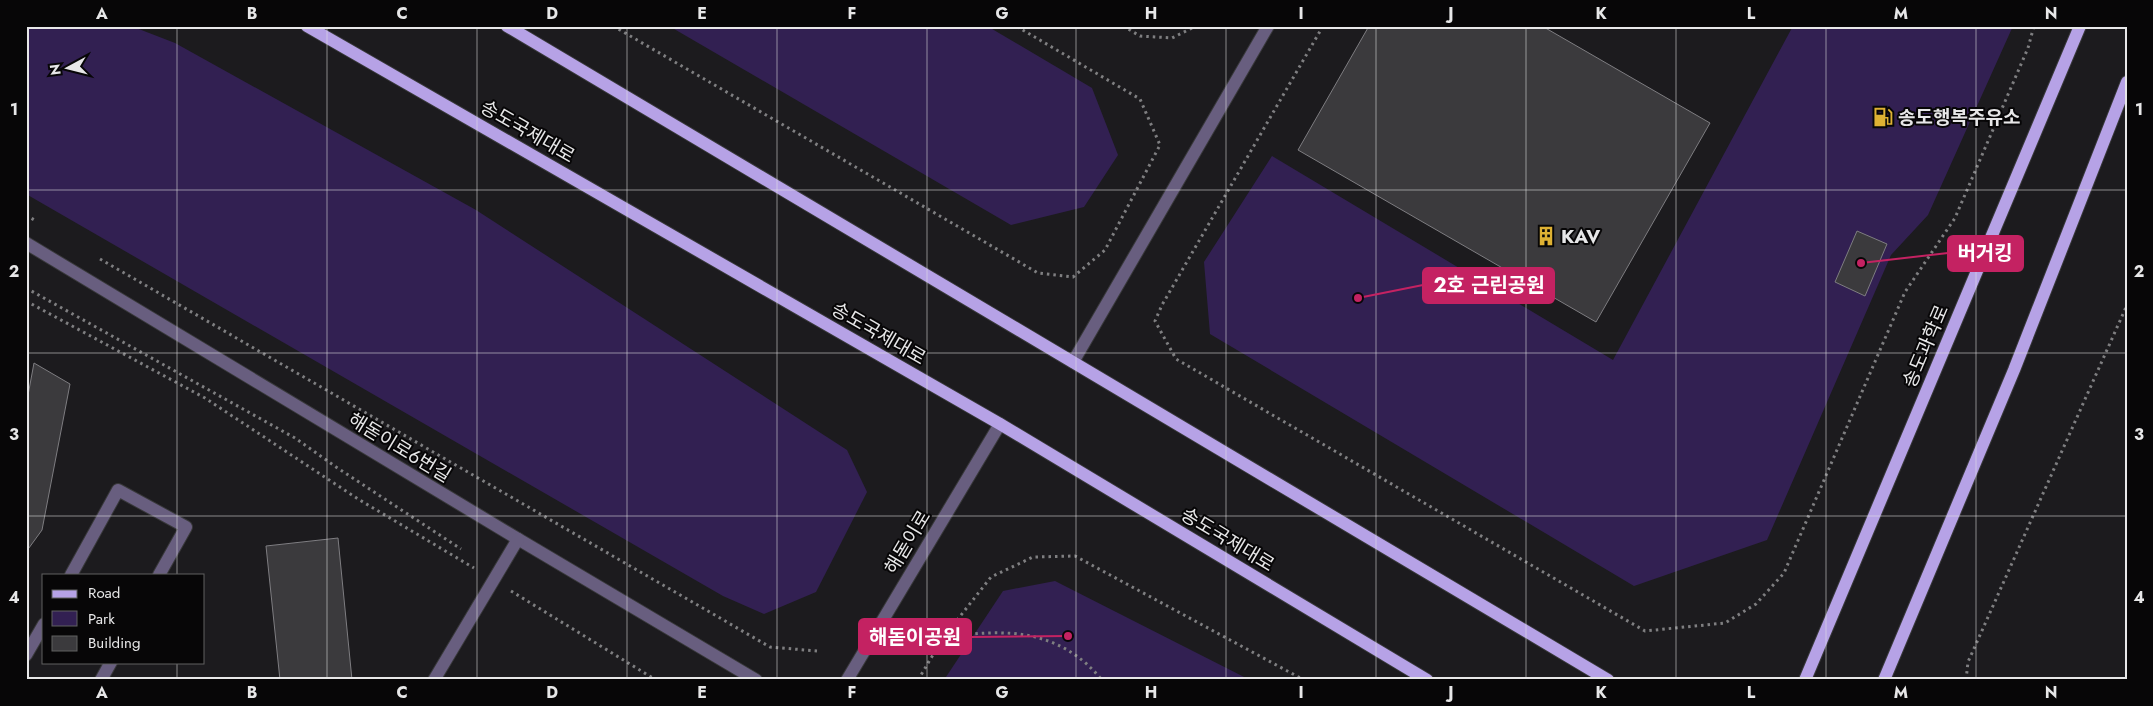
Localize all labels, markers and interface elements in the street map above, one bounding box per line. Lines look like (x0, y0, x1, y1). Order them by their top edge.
text: A (95, 2, 108, 25)
text: B (247, 2, 257, 25)
text: C (396, 2, 408, 25)
text: D (546, 2, 558, 25)
text: E (697, 2, 707, 25)
text: F (848, 2, 856, 25)
text: G (995, 2, 1009, 25)
text: H (1145, 2, 1157, 25)
text: I (1298, 2, 1304, 25)
text: J (1445, 2, 1454, 25)
text: K (1595, 2, 1607, 25)
text: L (1747, 2, 1756, 25)
text: M (1894, 2, 1908, 25)
text: N (2045, 2, 2057, 25)
north arrow (42, 42, 92, 92)
text: N (44, 63, 66, 76)
street label: 송도국제대로 (476, 94, 580, 169)
text: 1 (10, 98, 18, 121)
text: 1 (2135, 98, 2143, 121)
place label: 송도행복주유소 (1898, 104, 2020, 131)
fuel station icon: 송도행복주유소 (1872, 106, 1894, 128)
place label: KAV (1561, 223, 1600, 250)
building icon: KAV (1535, 225, 1557, 247)
callout: 버거킹 (1948, 236, 2023, 271)
text: 버거킹 (1957, 239, 2013, 268)
text: 2 (9, 260, 19, 283)
text: 2 (2134, 260, 2144, 283)
callout: 2호 근린공원 (1423, 268, 1554, 303)
text: 2호 근린공원 (1433, 271, 1545, 300)
street label: 송도국제대로 (827, 296, 931, 371)
street label: 송도과학로 (1896, 301, 1955, 392)
street label: 해돋이로6번길 (343, 406, 456, 489)
text: 3 (9, 423, 19, 446)
text: 3 (2134, 423, 2144, 446)
street label: 송도국제대로 (1176, 501, 1280, 578)
street label: 해돋이로 (878, 505, 937, 579)
legend (42, 574, 205, 664)
text: Road (88, 582, 120, 604)
text: 4 (8, 586, 20, 609)
text: 4 (2133, 586, 2145, 609)
text: Park (88, 608, 115, 630)
callout: 해돋이공원 (859, 619, 971, 654)
text: 해돋이공원 (869, 623, 961, 652)
text: Building (88, 632, 140, 654)
text: A (95, 681, 108, 704)
text: B (247, 681, 257, 704)
text: C (396, 681, 408, 704)
text: D (546, 681, 558, 704)
text: E (697, 681, 707, 704)
text: F (848, 681, 856, 704)
text: G (995, 681, 1009, 704)
text: H (1145, 681, 1157, 704)
text: I (1298, 681, 1304, 704)
text: J (1445, 681, 1454, 704)
text: K (1595, 681, 1607, 704)
text: L (1747, 681, 1756, 704)
text: M (1894, 681, 1908, 704)
text: N (2045, 681, 2057, 704)

